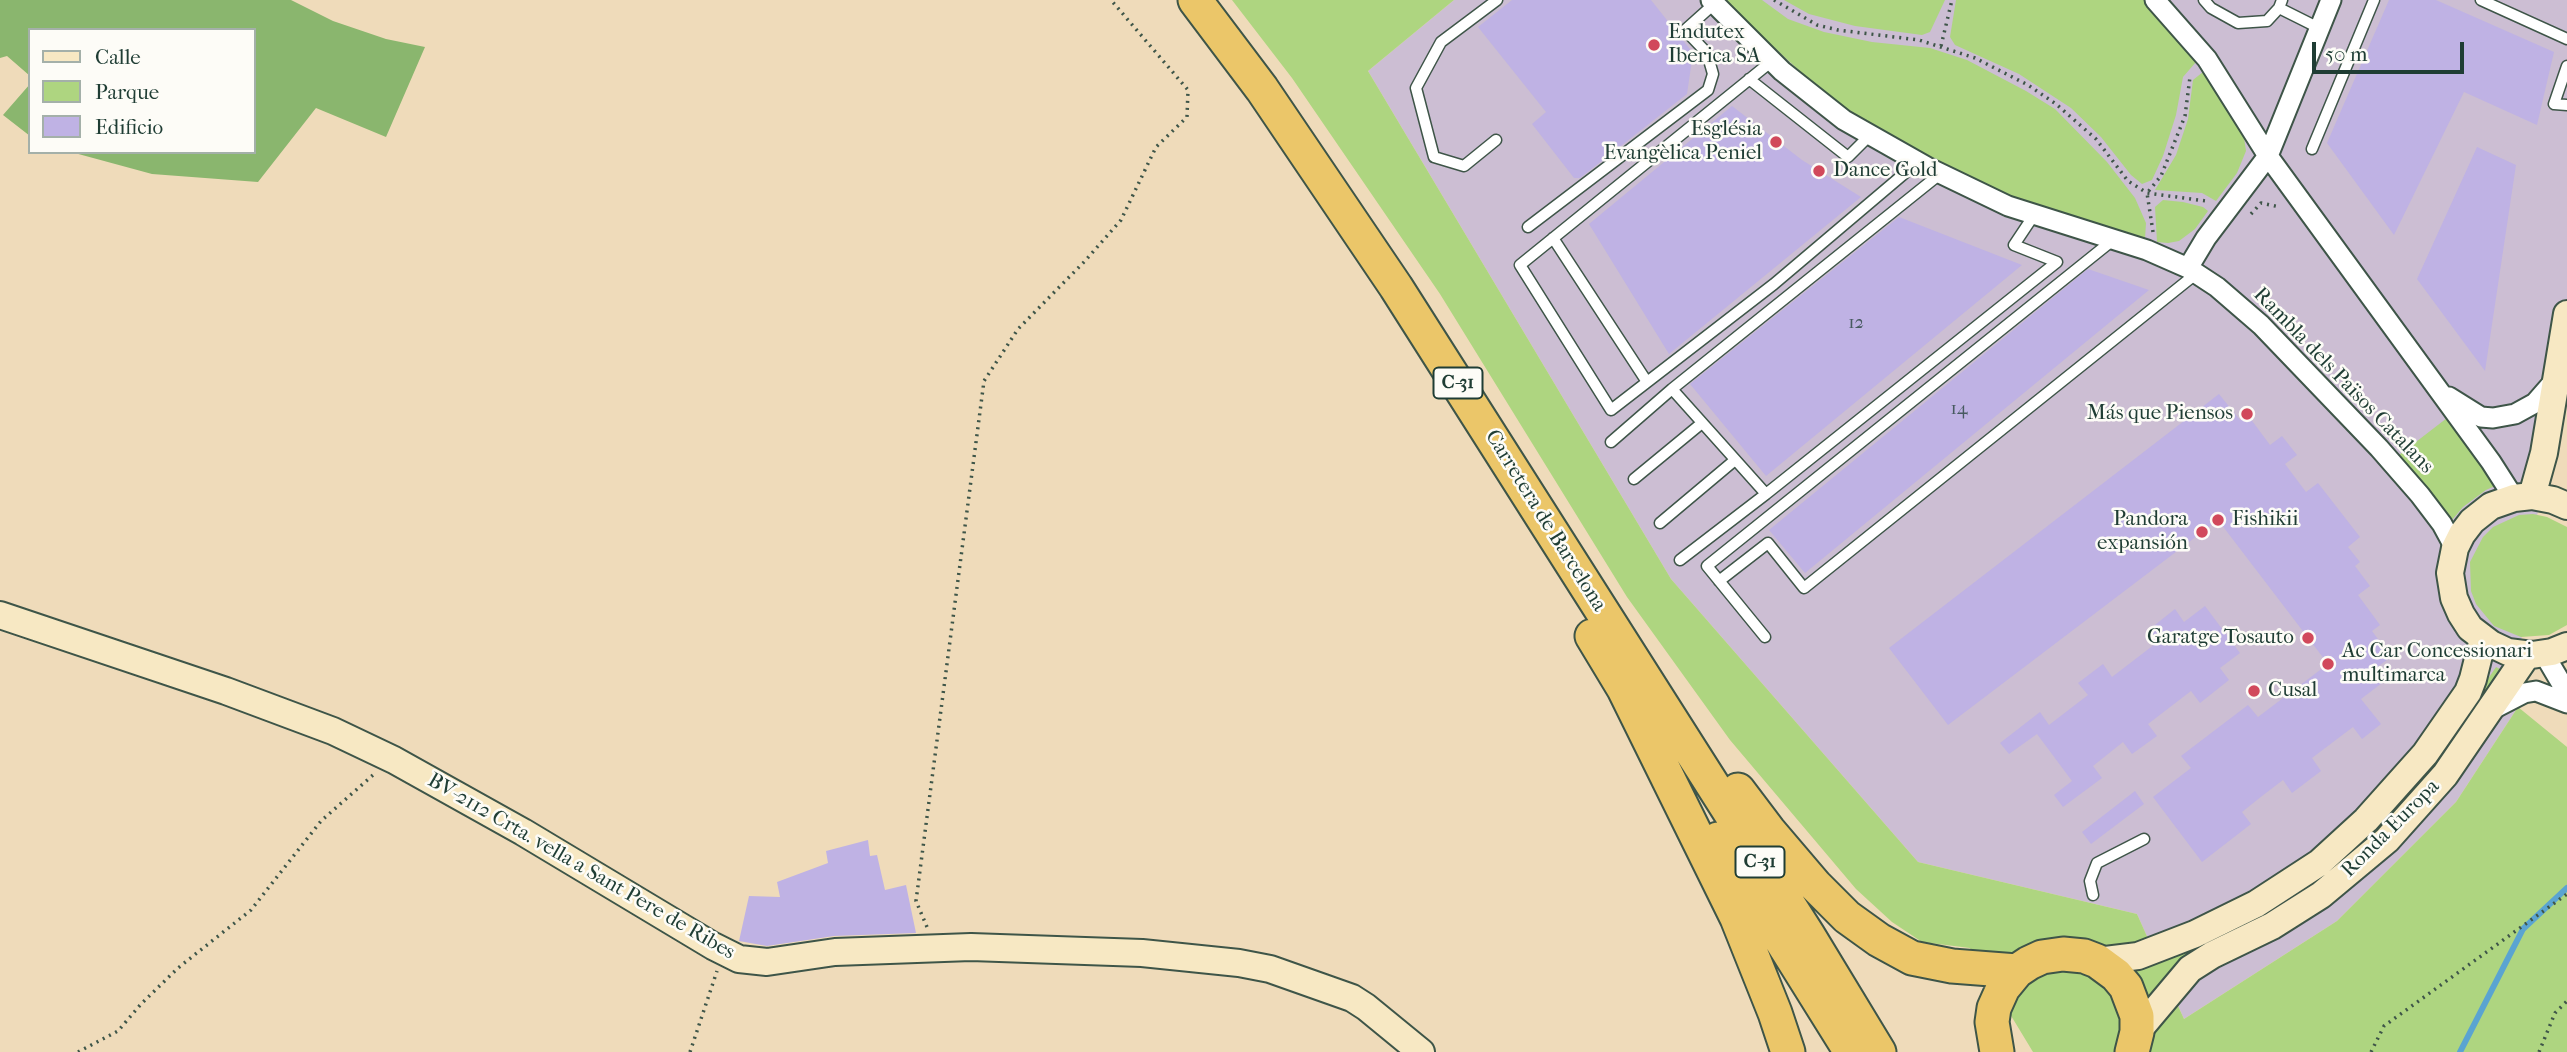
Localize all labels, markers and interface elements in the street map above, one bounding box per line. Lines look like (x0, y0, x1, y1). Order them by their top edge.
place label: Endutex Iberica SA (1668, 20, 1761, 70)
legend (28, 28, 256, 154)
scale bar (2315, 28, 2467, 72)
marker: Endutex Iberica SA (1646, 37, 1662, 53)
text: 50 m (2325, 42, 2368, 66)
text: Calle (95, 45, 141, 69)
text: Parque (95, 80, 159, 104)
text: Edificio (95, 115, 163, 139)
place label: Església Evangèlica Peniel (1603, 117, 1762, 167)
marker: Església Evangèlica Peniel (1768, 134, 1784, 150)
place label: Dance Gold (1833, 158, 1937, 184)
marker: Dance Gold (1811, 163, 1827, 179)
street label: Rambla dels Països Catalans (2248, 283, 2438, 479)
house number: 12 (1848, 313, 1864, 335)
road number: C-31 (1434, 368, 1482, 398)
house number: 14 (1950, 399, 1968, 421)
place label: Más que Piensos (2087, 401, 2233, 427)
marker: Más que Piensos (2239, 406, 2255, 422)
street label: Carretera de Barcelona (1479, 426, 1611, 616)
place label: Pandora expansión (2097, 507, 2188, 557)
place label: Fishikii (2232, 507, 2298, 533)
marker: Fishikii (2210, 512, 2226, 528)
marker: Pandora expansión (2194, 524, 2210, 540)
place label: Garatge Tosauto (2147, 625, 2294, 651)
marker: Garatge Tosauto (2300, 630, 2316, 646)
place label: Ac Car Concessionari multimarca (2342, 639, 2532, 689)
marker: Ac Car Concessionari multimarca (2320, 656, 2336, 672)
place label: Cusal (2268, 678, 2317, 704)
marker: Cusal (2246, 683, 2262, 699)
street label: BV-2112 Crta. vella a Sant Pere de Ribes (423, 768, 739, 966)
street label: Ronda Europa (2337, 775, 2445, 883)
road number: C-31 (1736, 846, 1784, 877)

